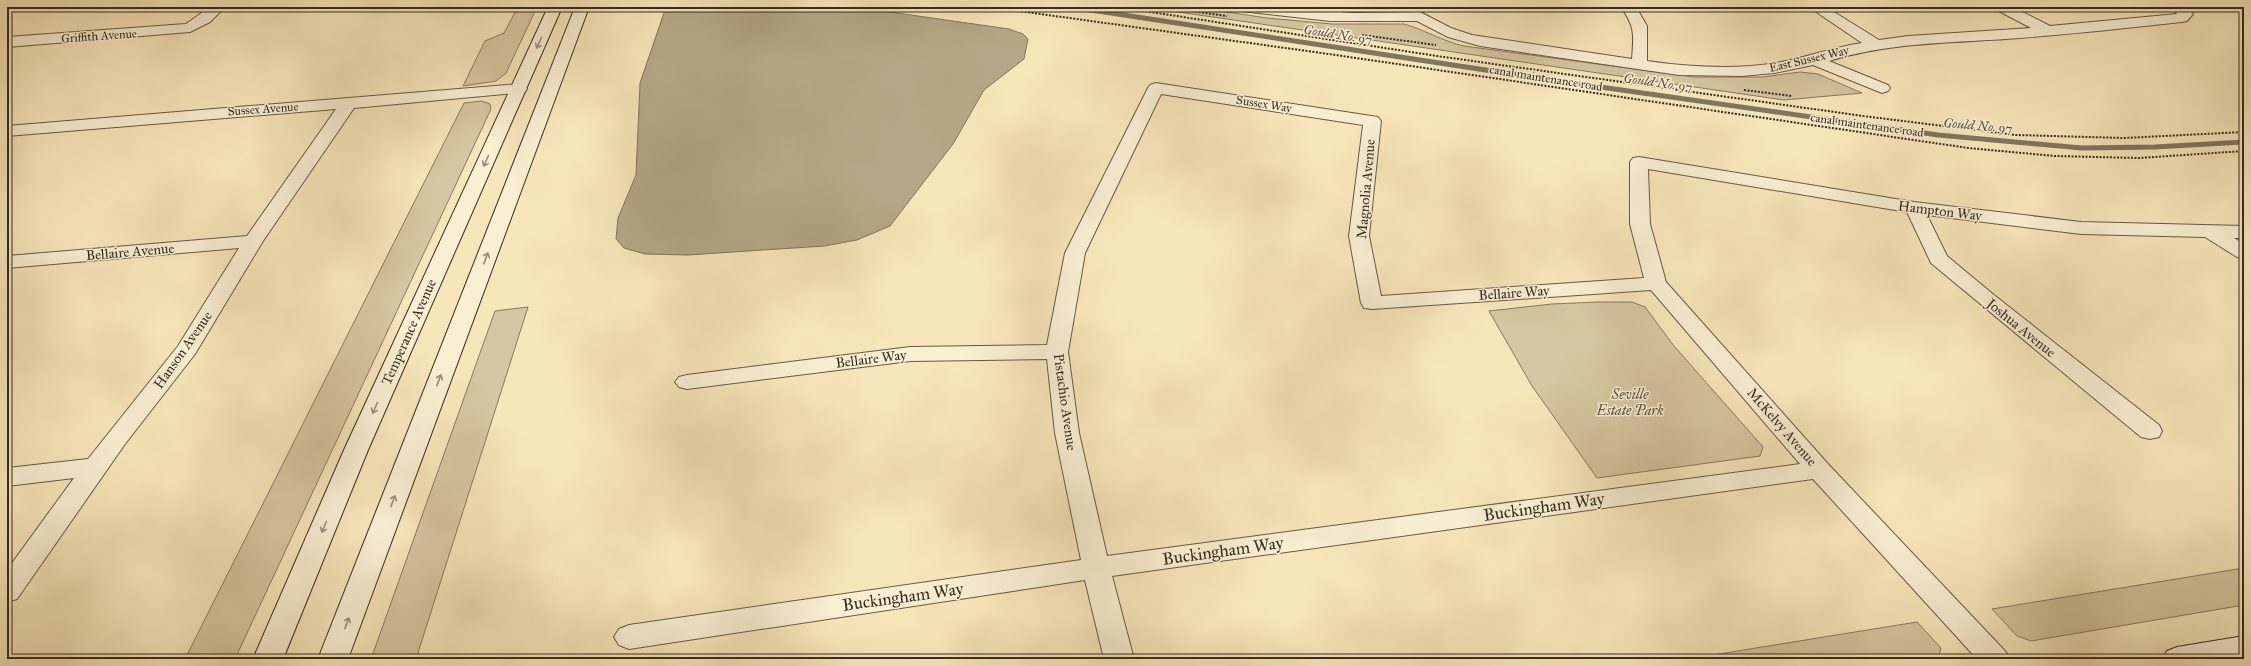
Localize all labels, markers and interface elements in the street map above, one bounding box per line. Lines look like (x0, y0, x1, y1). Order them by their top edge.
water label: Gould No. 97 (1302, 22, 1374, 48)
street label: Griffith Avenue (61, 26, 137, 46)
one-way arrow (535, 36, 543, 48)
street label: East Sussex Way (1768, 43, 1850, 75)
street label: canal maintenance road (1489, 62, 1603, 94)
water label: Gould No. 97 (1623, 70, 1694, 96)
street label: Sussex Way (1235, 93, 1293, 115)
street label: Sussex Avenue (227, 100, 299, 118)
street label: canal maintenance road (1810, 110, 1924, 140)
water label: Gould No. 97 (1943, 115, 2013, 137)
street label: Magnolia Avenue (1353, 138, 1379, 240)
one-way arrow (482, 155, 490, 167)
street label: Hampton Way (1897, 197, 1983, 225)
street label: Bellaire Avenue (85, 240, 175, 264)
one-way arrow (482, 253, 490, 265)
street label: Temperance Avenue (378, 276, 440, 388)
street label: Bellaire Way (1478, 282, 1551, 304)
street label: Joshua Avenue (1981, 294, 2059, 362)
street label: Hanson Avenue (150, 308, 216, 392)
street label: Bellaire Way (835, 346, 908, 372)
street label: Pistachio Avenue (1050, 353, 1080, 452)
one-way arrow (436, 374, 444, 386)
street label: McKelvy Avenue (1744, 385, 1821, 470)
park label: Seville Estate Park (1596, 386, 1664, 419)
one-way arrow (371, 401, 378, 413)
street label: Buckingham Way (1482, 488, 1607, 526)
one-way arrow (390, 496, 398, 508)
one-way arrow (319, 520, 327, 532)
street label: Buckingham Way (1161, 532, 1286, 570)
street label: Buckingham Way (841, 578, 966, 616)
one-way arrow (343, 617, 351, 629)

